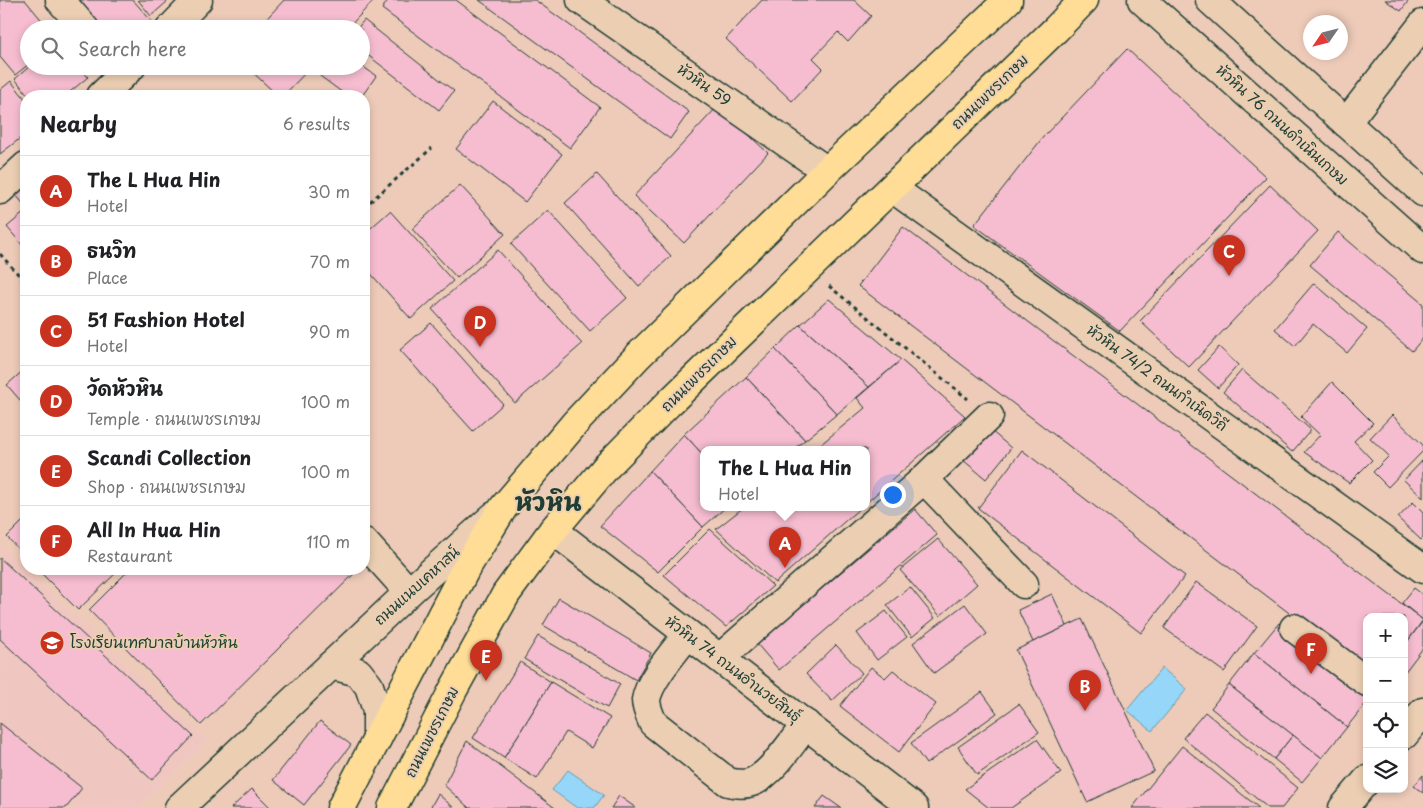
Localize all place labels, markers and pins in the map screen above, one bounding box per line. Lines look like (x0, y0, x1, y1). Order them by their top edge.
pin: C (1213, 235, 1245, 276)
pin: D (464, 306, 496, 347)
pin: A (769, 527, 801, 568)
school or university icon: โรงเรียนเทศบาลบ้านหัวหิน (39, 630, 65, 656)
place label: โรงเรียนเทศบาลบ้านหัวหิน (70, 630, 238, 653)
pin: F (1295, 633, 1327, 674)
pin: E (470, 640, 502, 681)
pin: B (1069, 670, 1101, 711)

